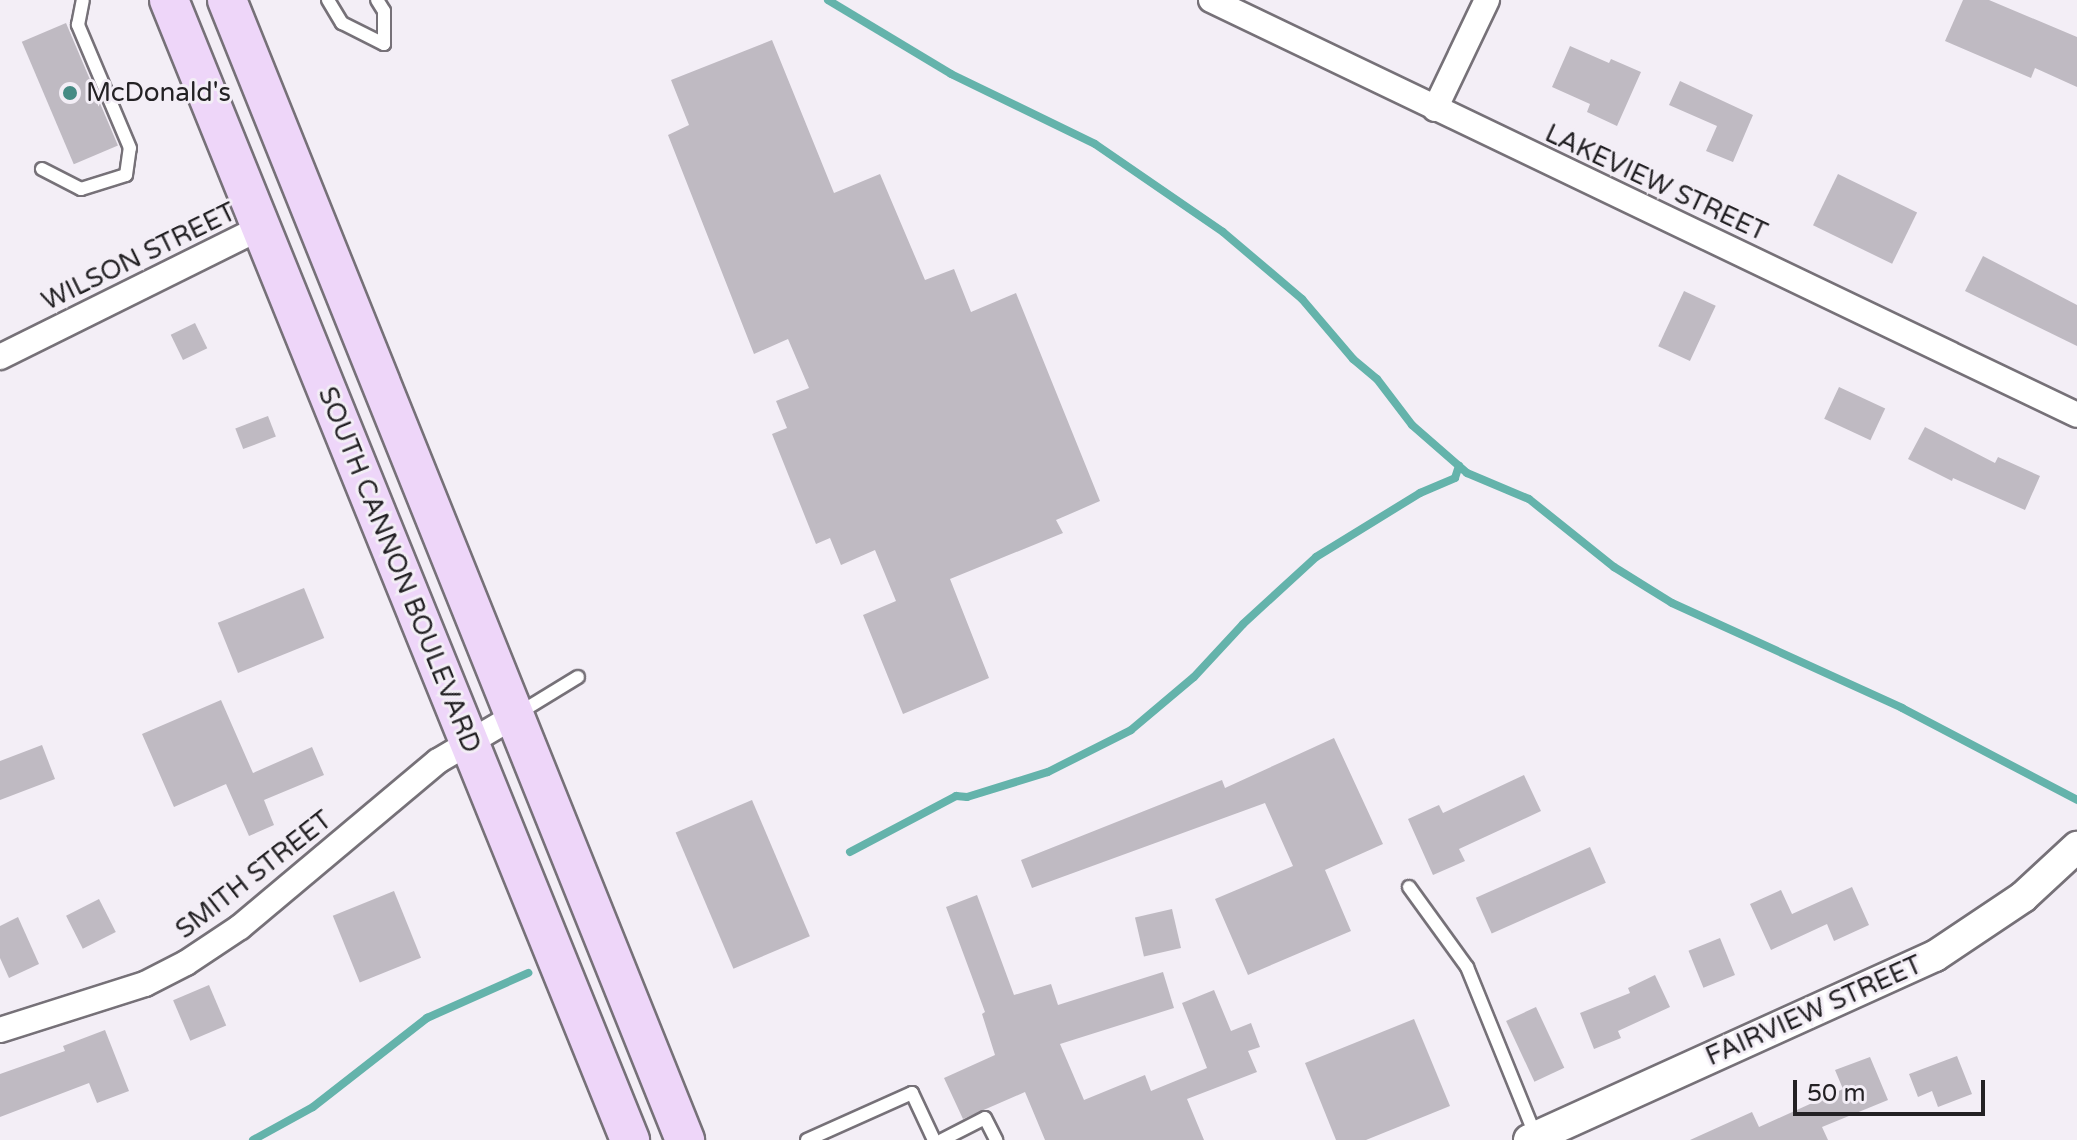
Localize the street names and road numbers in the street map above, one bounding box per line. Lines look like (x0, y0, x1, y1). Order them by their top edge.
street label: LAKEVIEW STREET (1540, 118, 1772, 248)
street label: WILSON STREET (37, 197, 241, 317)
street label: SOUTH CANNON BOULEVARD (311, 383, 487, 757)
street label: SMITH STREET (170, 804, 338, 946)
street label: FAIRVIEW STREET (1701, 949, 1927, 1073)

